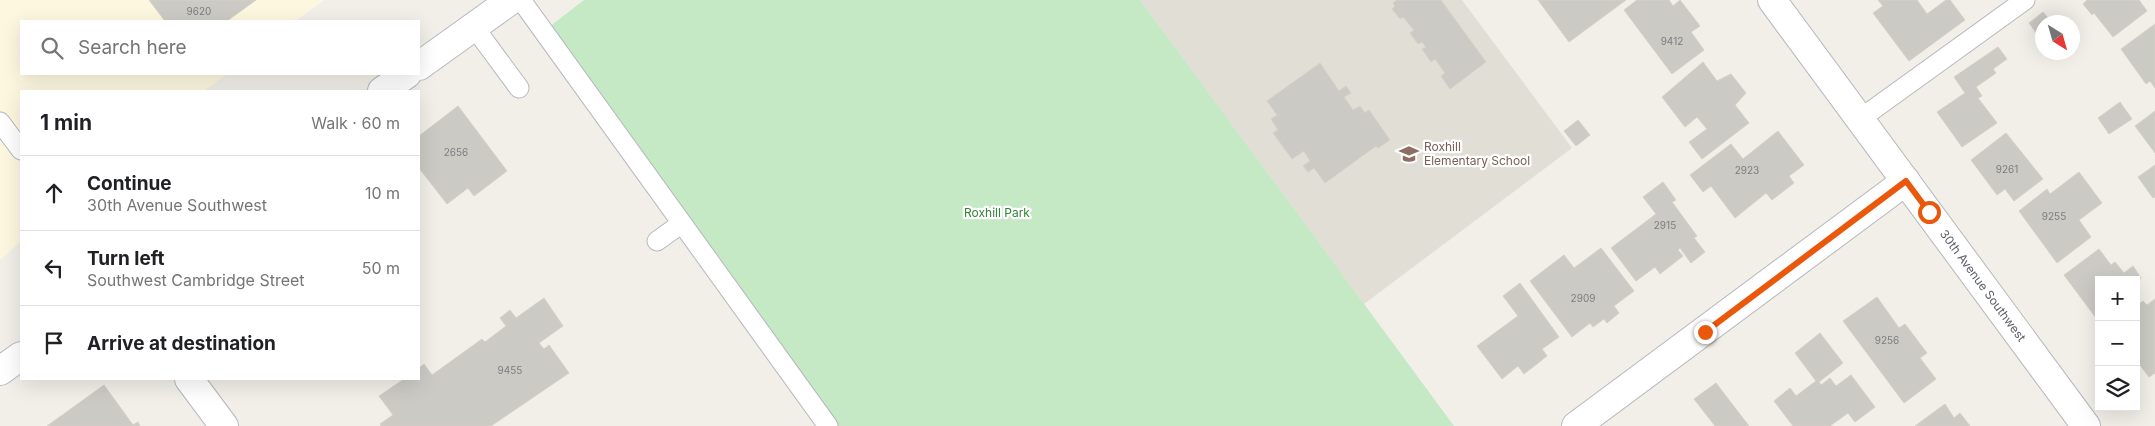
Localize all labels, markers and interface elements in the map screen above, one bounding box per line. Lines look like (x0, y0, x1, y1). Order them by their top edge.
house number: 9620 (187, 5, 211, 17)
north arrow (2035, 15, 2080, 60)
search box (20, 20, 420, 75)
icon: search (38, 34, 66, 62)
house number: 9412 (1661, 35, 1683, 47)
text: Search here (78, 36, 187, 59)
text: 1 min (40, 110, 92, 135)
text: Walk · 60 m (311, 113, 400, 133)
place label: Roxhill Elementary School (1424, 139, 1530, 168)
school or university icon: Roxhill Elementary School (1398, 143, 1420, 165)
house number: 2656 (444, 146, 468, 158)
house number: 9261 (1996, 163, 2018, 175)
house number: 2923 (1735, 164, 1759, 176)
text: Continue (87, 172, 172, 195)
icon: ahead (40, 179, 68, 207)
text: 10 m (365, 183, 400, 203)
text: 30th Avenue Southwest (87, 195, 267, 215)
route start (1918, 201, 1941, 224)
park label: Roxhill Park (964, 205, 1030, 220)
house number: 9255 (2042, 210, 2066, 222)
house number: 2915 (1654, 219, 1676, 231)
street label: 30th Avenue Southwest (1937, 227, 2029, 344)
text: Turn left (87, 247, 165, 270)
icon: left (40, 254, 68, 282)
text: 50 m (362, 258, 400, 278)
text: Southwest Cambridge Street (87, 270, 305, 290)
map controls (2095, 276, 2140, 411)
button: + (2095, 276, 2140, 321)
house number: 2909 (1571, 292, 1595, 304)
route end (1694, 321, 1717, 344)
button: − (2095, 321, 2140, 366)
icon: arrive (40, 329, 68, 357)
text: Arrive at destination (87, 332, 276, 355)
house number: 9256 (1875, 334, 1899, 346)
house number: 9455 (498, 364, 522, 376)
button: layers (2095, 366, 2140, 411)

